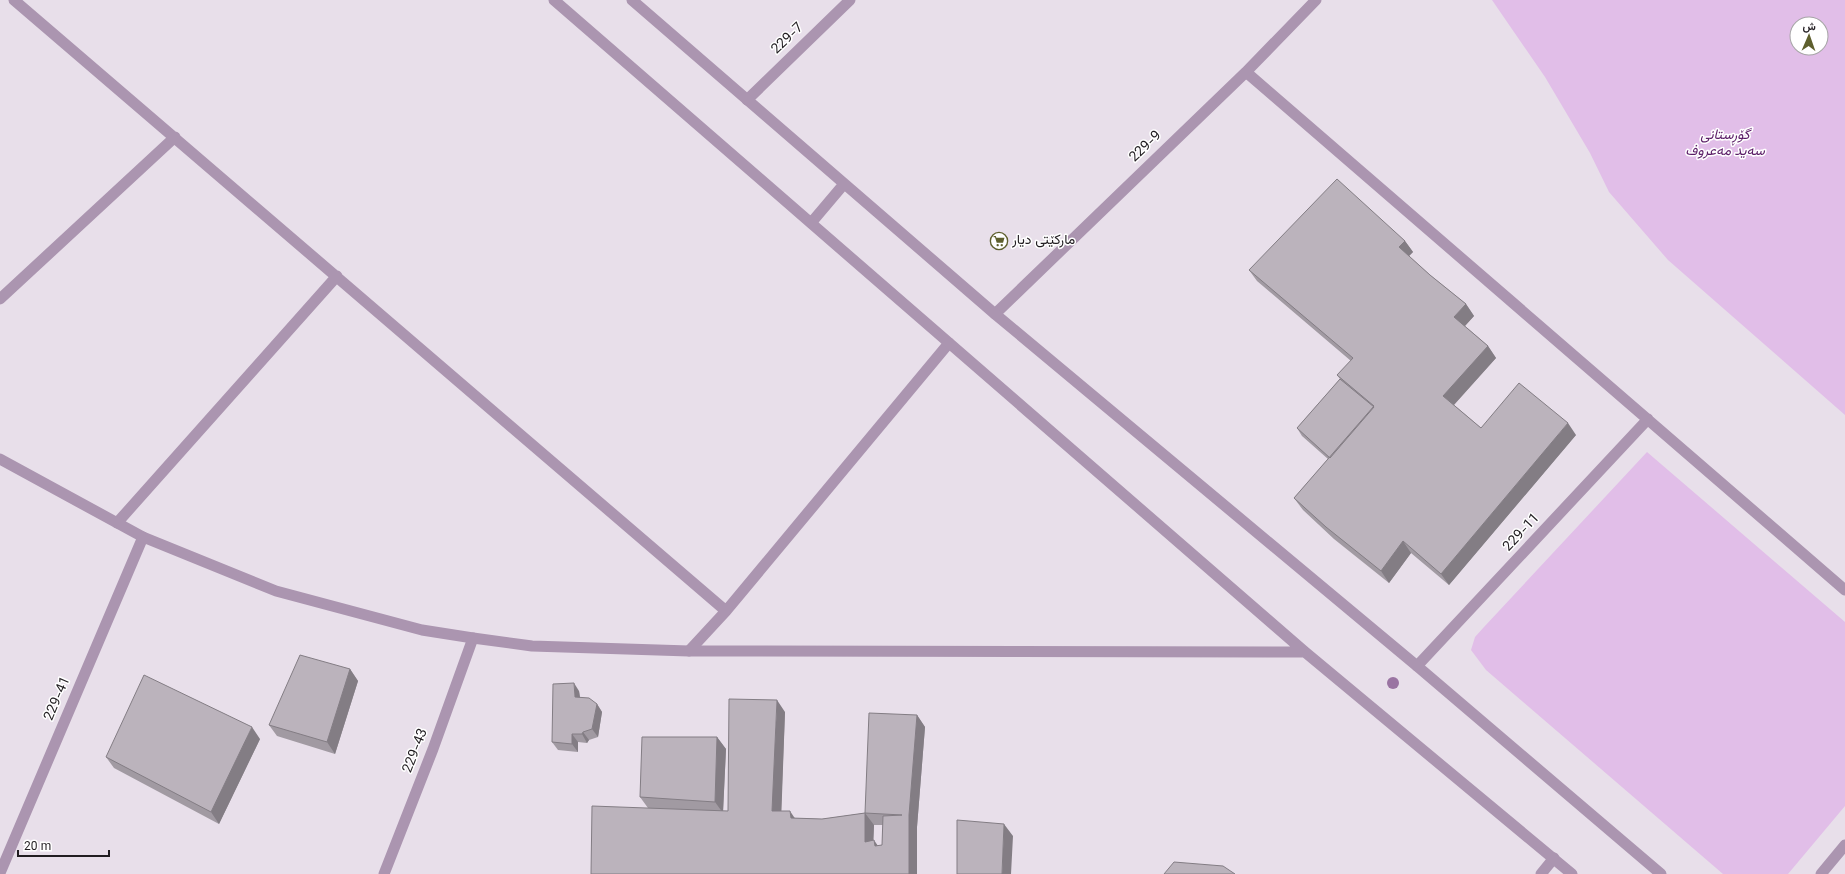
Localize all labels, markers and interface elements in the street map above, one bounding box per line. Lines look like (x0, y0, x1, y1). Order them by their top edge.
north arrow (1789, 16, 1829, 56)
street label: 229-7 (767, 18, 809, 60)
text: ش (1802, 19, 1816, 36)
park label: گۆڕستانی سەید مەعروف (1685, 125, 1766, 163)
street label: 229-9 (1125, 126, 1167, 168)
place label: مارکێتی دیار (1011, 230, 1075, 252)
supermarket icon: مارکێتی دیار (989, 231, 1009, 251)
street label: 229-11 (1498, 509, 1546, 557)
street label: 229-41 (39, 674, 77, 724)
street label: 229-43 (398, 726, 434, 776)
scale bar (18, 832, 109, 858)
text: 20 m (24, 838, 51, 856)

